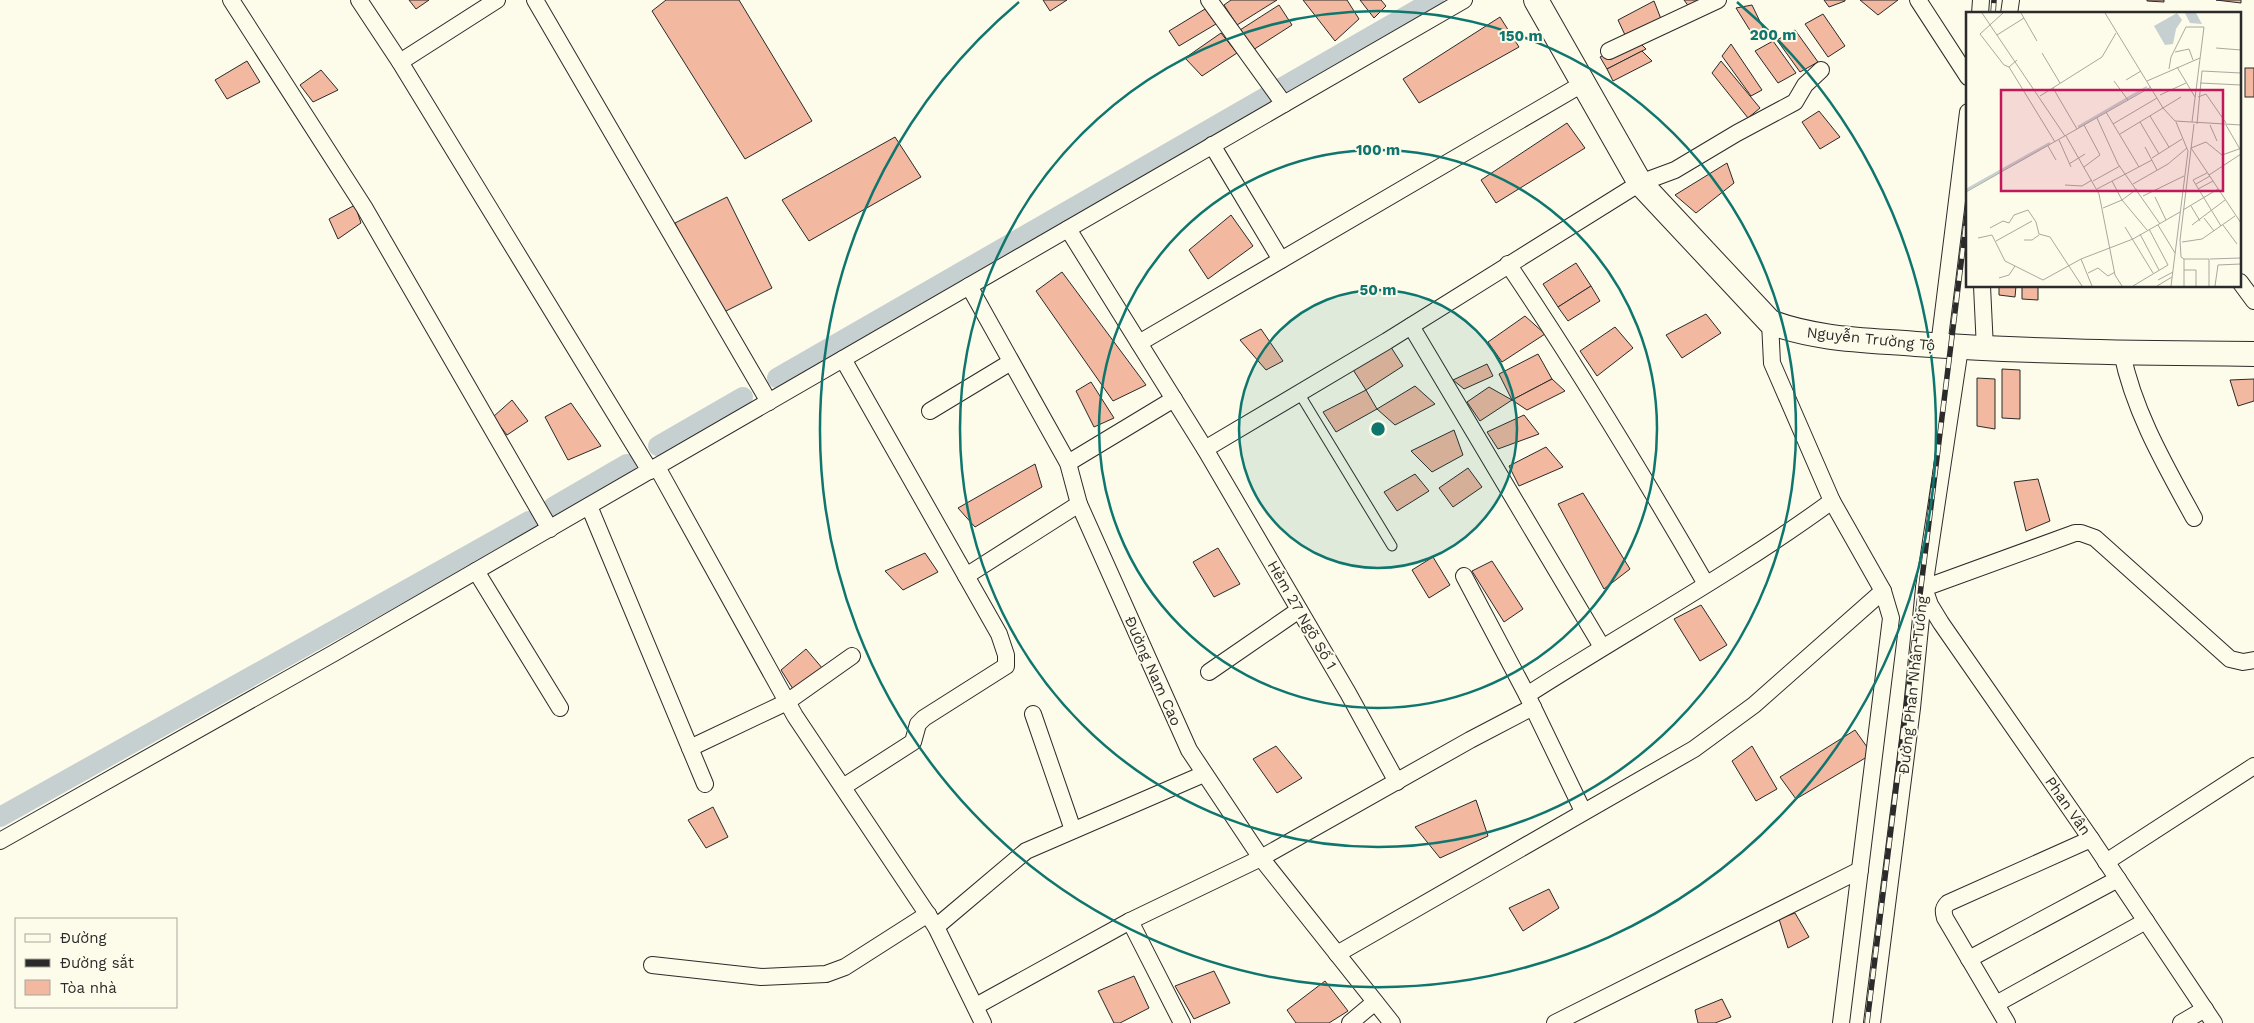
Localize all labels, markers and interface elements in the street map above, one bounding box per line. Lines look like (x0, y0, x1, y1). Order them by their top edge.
inset map (1966, 12, 2242, 288)
text: 200 m (1750, 26, 1796, 44)
text: 150 m (1499, 27, 1543, 45)
text: 100 m (1356, 141, 1400, 159)
text: 50 m (1360, 281, 1396, 299)
street label: Nguyễn Trường Tộ (1806, 322, 1936, 355)
centre of rings (1369, 420, 1387, 438)
street label: Hẻm 27 Ngõ Số 1 (1264, 557, 1340, 673)
street label: Đường Phan Nhân Tường (1895, 595, 1931, 775)
street label: Đường Nam Cao (1121, 613, 1185, 729)
street label: Phan Vân (2041, 773, 2095, 839)
legend (15, 918, 178, 1008)
text: Đường (60, 929, 107, 947)
text: Đường sắt (60, 954, 135, 972)
text: Tòa nhà (60, 979, 117, 997)

